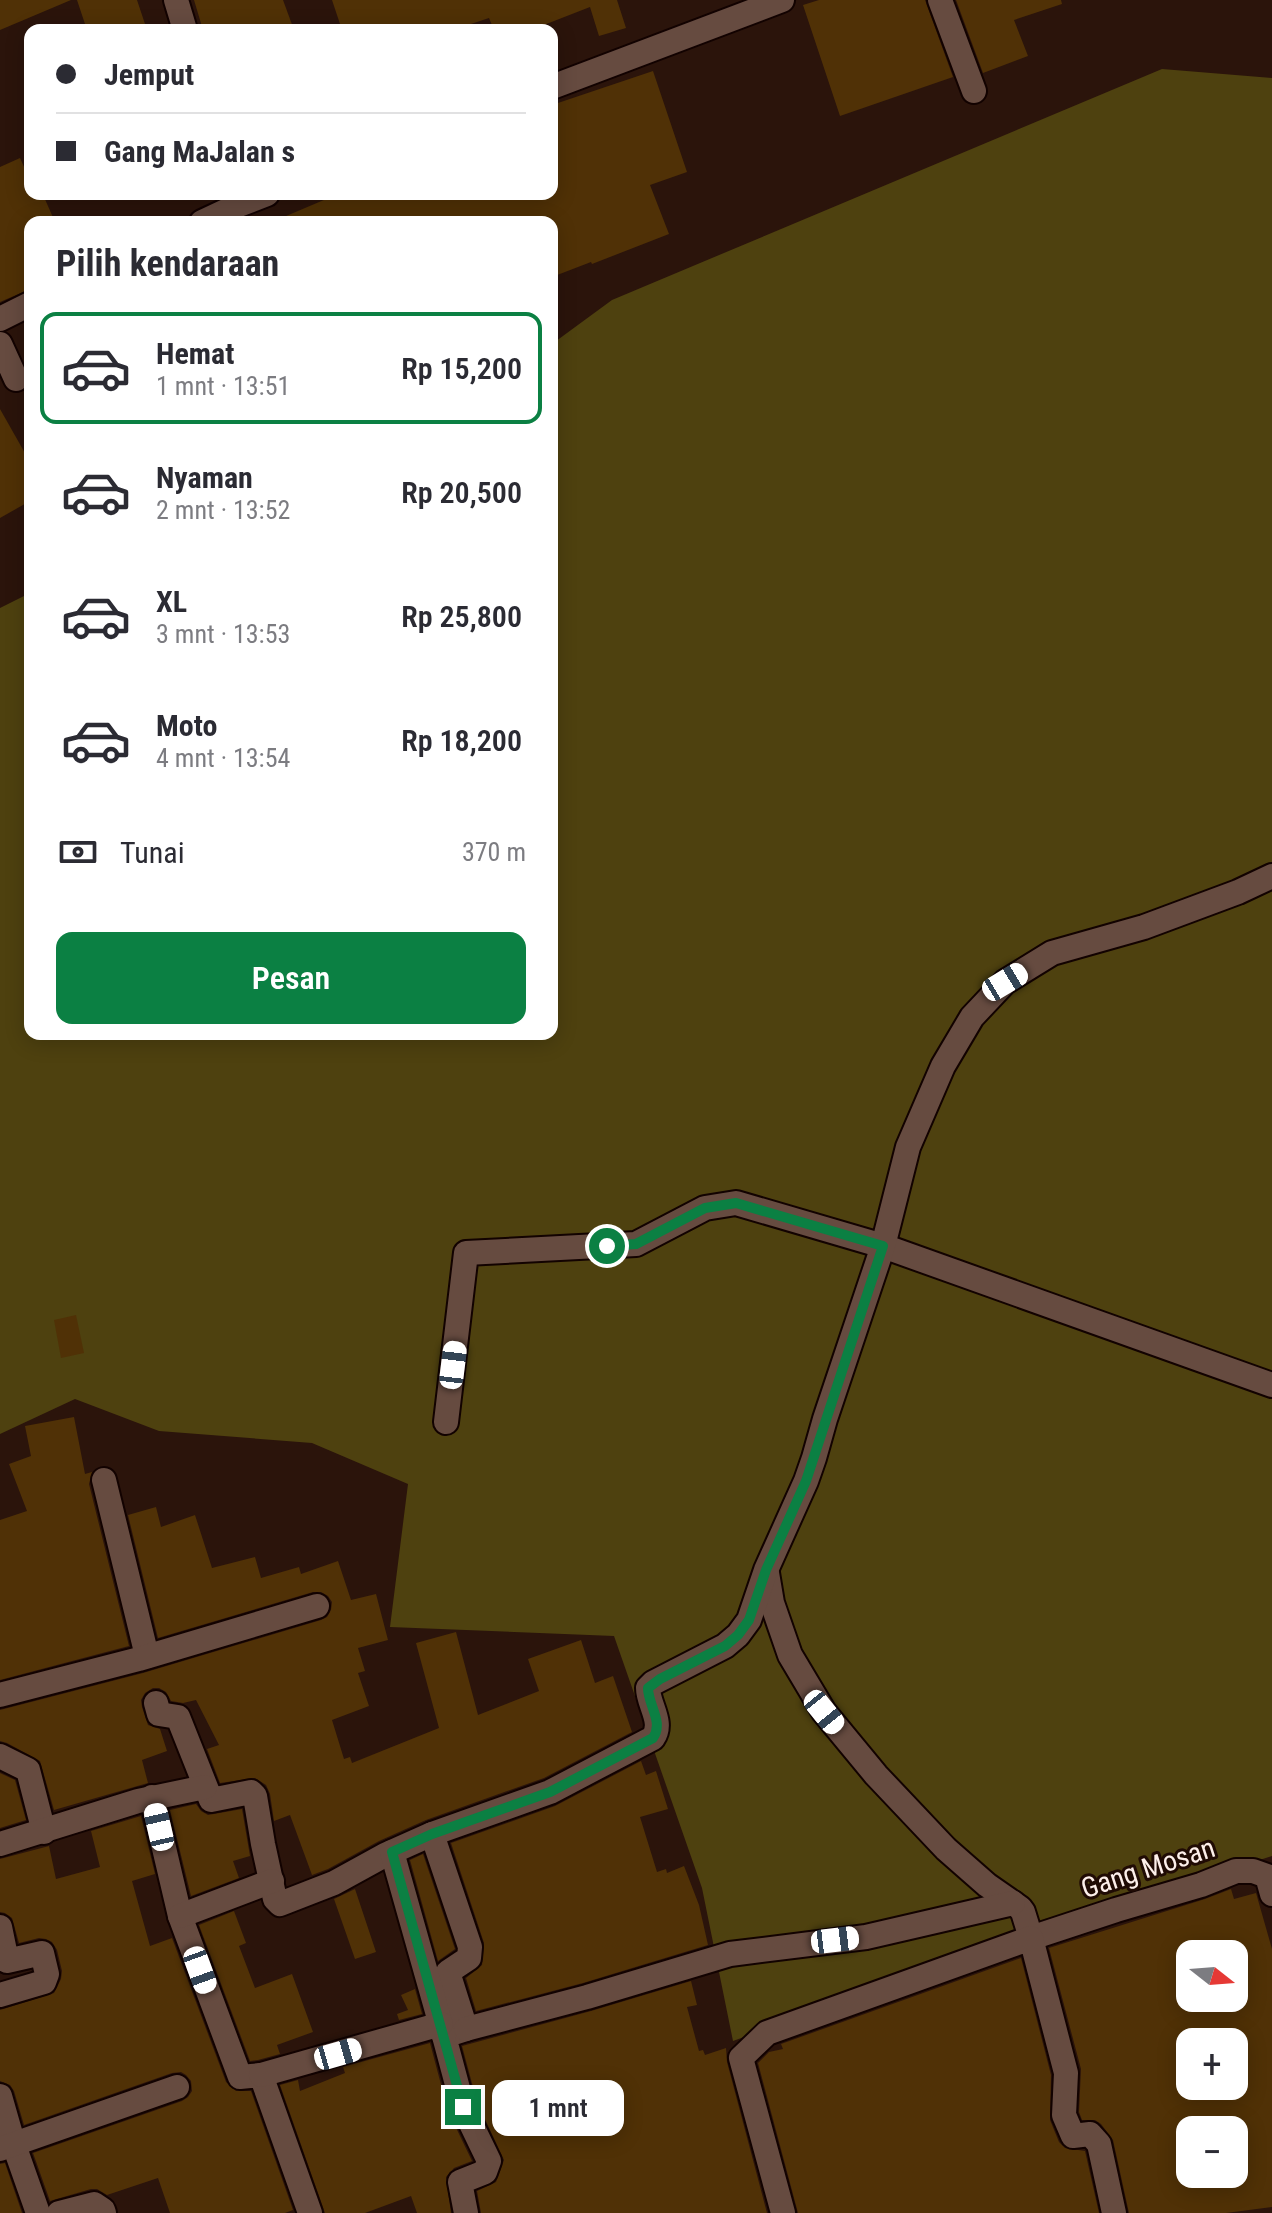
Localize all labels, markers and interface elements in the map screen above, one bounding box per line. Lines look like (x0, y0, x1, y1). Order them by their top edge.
text: Jemput (104, 57, 194, 92)
text: Gang MaJalan s (104, 134, 295, 169)
text: Pilih kendaraan (56, 243, 279, 285)
icon: car (60, 332, 132, 404)
text: Hemat (156, 336, 234, 371)
text: Rp 15,200 (401, 351, 522, 386)
text: 1 mnt · 13:51 (156, 371, 290, 401)
icon: car (60, 456, 132, 528)
text: Nyaman (156, 460, 253, 495)
text: Rp 20,500 (401, 475, 522, 510)
text: 2 mnt · 13:52 (156, 495, 290, 525)
icon: car (60, 580, 132, 652)
text: XL (156, 584, 187, 619)
text: Rp 25,800 (401, 599, 522, 634)
text: 3 mnt · 13:53 (156, 619, 290, 649)
icon: car (60, 704, 132, 776)
text: Moto (156, 708, 217, 743)
text: Rp 18,200 (401, 723, 522, 758)
text: 4 mnt · 13:54 (156, 743, 290, 773)
icon: cash (56, 830, 100, 874)
text: Tunai (120, 835, 185, 870)
text: 370 m (462, 837, 526, 867)
button: Pesan (56, 932, 526, 1024)
car (978, 959, 1032, 1005)
route start (589, 1228, 625, 1264)
car (438, 1340, 468, 1390)
car (800, 1686, 848, 1738)
car (142, 1801, 176, 1853)
street label: Gang Mosan (1077, 1831, 1219, 1905)
car (810, 1925, 860, 1955)
north arrow (1176, 1940, 1248, 2012)
map controls (1176, 1940, 1248, 2188)
car (181, 1943, 219, 1997)
button: + (1176, 2028, 1248, 2100)
car (312, 2036, 364, 2072)
callout: 1 mnt (491, 2079, 623, 2135)
route end (445, 2089, 481, 2125)
text: 1 mnt (528, 2093, 588, 2123)
button: − (1176, 2116, 1248, 2188)

